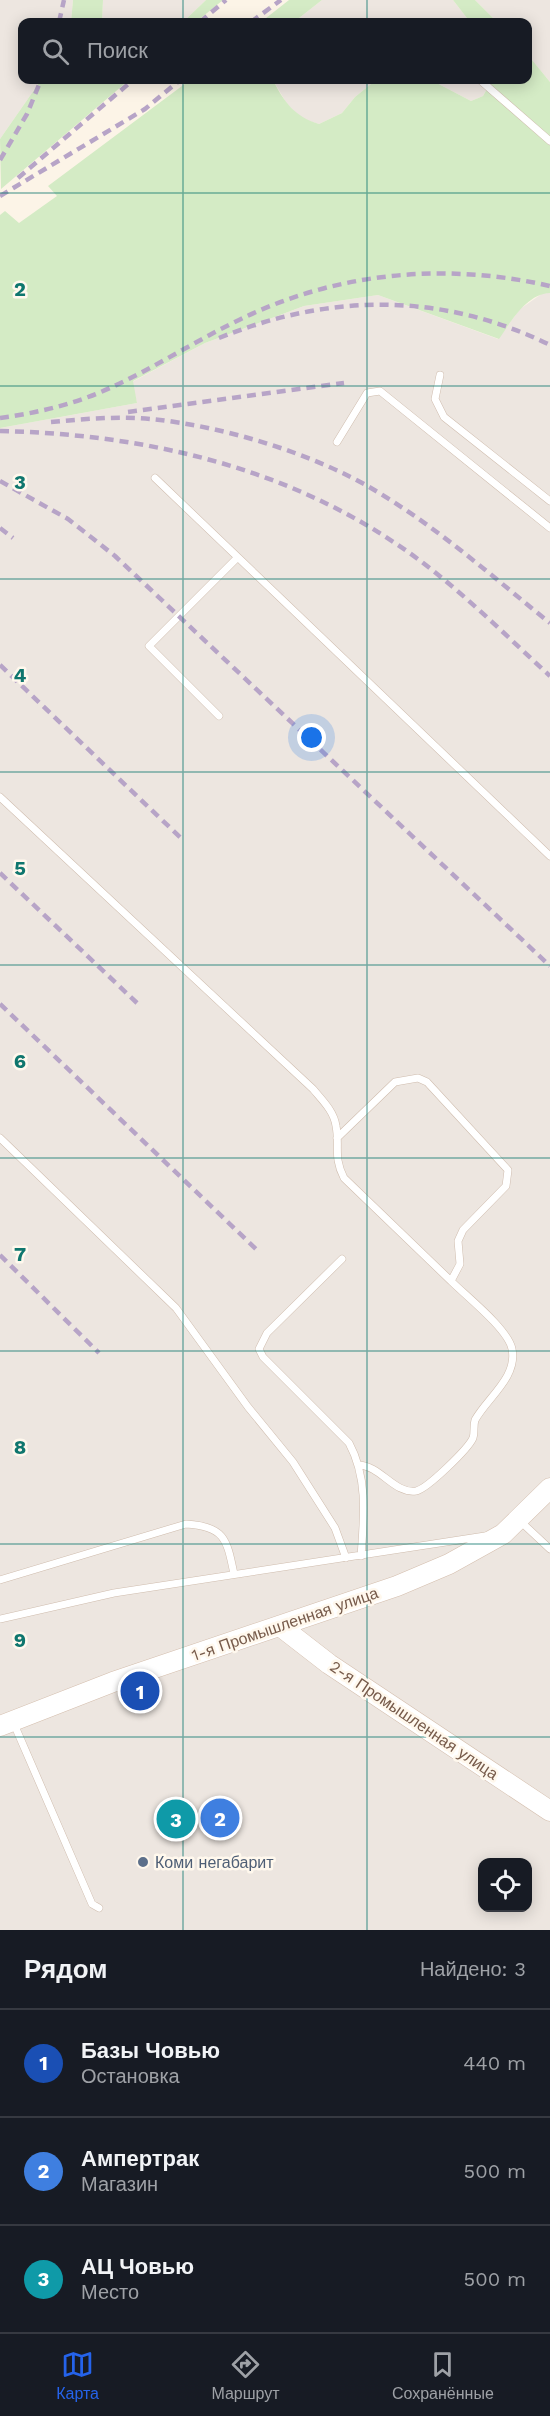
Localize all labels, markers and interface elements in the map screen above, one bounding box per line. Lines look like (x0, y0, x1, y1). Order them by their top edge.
search box (18, 18, 532, 84)
icon: search (39, 35, 72, 68)
text: Поиск (87, 38, 148, 63)
text: 2 (14, 277, 26, 301)
text: 3 (14, 470, 26, 494)
text: 4 (14, 663, 27, 687)
your location (297, 723, 326, 752)
text: 5 (14, 856, 26, 880)
text: 6 (14, 1049, 26, 1073)
text: 7 (14, 1242, 26, 1266)
text: 8 (14, 1435, 26, 1459)
street label: 1-я Промышленная улица (189, 1583, 381, 1665)
text: 9 (14, 1628, 26, 1652)
street label: 2-я Промышленная улица (326, 1657, 502, 1784)
pin: 1 (120, 1668, 160, 1714)
pin: 3 (156, 1796, 195, 1842)
pin: 2 (200, 1796, 240, 1840)
place label: Коми негабарит (155, 1853, 274, 1872)
marker: Коми негабарит (136, 1855, 150, 1869)
map controls (478, 1858, 532, 1912)
button: locate (478, 1858, 532, 1912)
text: Рядом (24, 1954, 107, 1984)
text: Найдено: 3 (420, 1957, 526, 1981)
text: Базы Човью (81, 2038, 220, 2063)
text: 1 (39, 2051, 48, 2075)
text: 440 m (463, 2051, 526, 2075)
text: Остановка (81, 2064, 180, 2088)
text: Ампертрак (81, 2146, 199, 2171)
text: 2 (38, 2159, 49, 2183)
text: 500 m (464, 2159, 526, 2183)
text: Магазин (81, 2172, 158, 2196)
text: АЦ Човью (81, 2254, 194, 2279)
text: 3 (38, 2267, 49, 2291)
text: 500 m (464, 2267, 526, 2291)
text: Место (81, 2280, 139, 2304)
tab: Карта (56, 2348, 99, 2403)
tab: Маршрут (211, 2348, 280, 2403)
tab: Сохранённые (392, 2348, 494, 2403)

